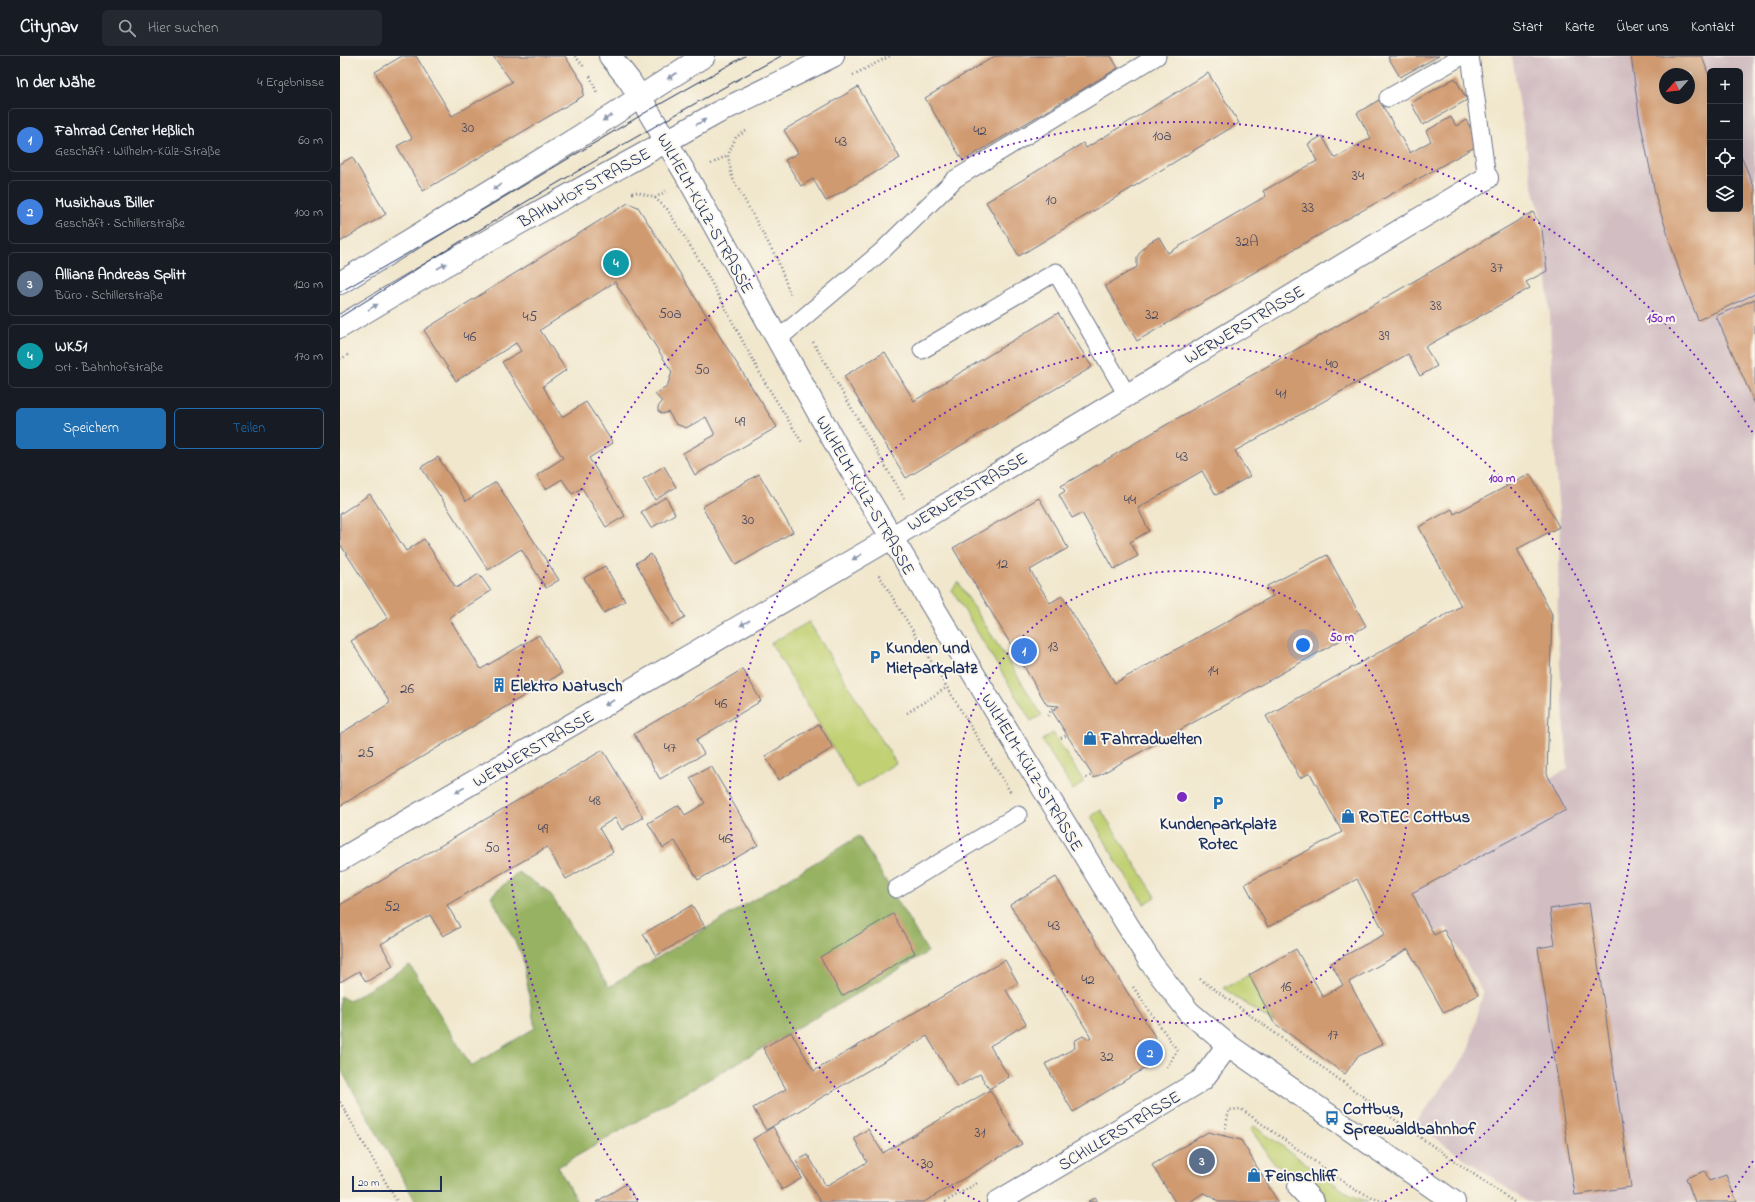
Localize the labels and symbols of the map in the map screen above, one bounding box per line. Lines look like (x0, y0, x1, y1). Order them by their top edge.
north arrow (1659, 68, 1695, 104)
one-way arrow (666, 72, 677, 80)
one-way arrow (602, 114, 613, 122)
house number: 30 (462, 117, 475, 139)
one-way arrow (695, 119, 707, 126)
house number: 42 (973, 120, 987, 142)
house number: 10a (1152, 125, 1172, 147)
street label: WILHELM-KÜLZ-STRASSE (650, 129, 759, 299)
house number: 43 (835, 131, 847, 153)
street label: BAHNHOFSTRASSE (513, 142, 655, 236)
house number: 34 (1352, 165, 1364, 187)
one-way arrow (491, 183, 503, 190)
house number: 10 (1045, 189, 1057, 211)
house number: 33 (1302, 197, 1314, 219)
house number: 32A (1236, 231, 1258, 253)
pin: 4 (603, 248, 629, 278)
house number: 37 (1491, 257, 1503, 279)
one-way arrow (436, 263, 448, 270)
street label: WERNERSTRASSE (1180, 279, 1310, 371)
house number: 38 (1430, 295, 1442, 317)
one-way arrow (368, 303, 378, 311)
house number: 50a (658, 303, 682, 325)
house number: 32 (1145, 304, 1159, 326)
house number: 45 (523, 306, 538, 328)
text: 150 m (1647, 310, 1676, 328)
house number: 39 (1379, 325, 1390, 347)
house number: 46 (464, 326, 477, 348)
house number: 40 (1326, 353, 1339, 375)
house number: 50 (694, 359, 710, 381)
house number: 41 (1276, 383, 1287, 405)
house number: 49 (735, 411, 746, 433)
street label: WILHELM-KÜLZ-STRASSE (809, 411, 921, 580)
street label: WERNERSTRASSE (903, 446, 1033, 538)
house number: 43 (1176, 446, 1188, 468)
text: 100 m (1489, 470, 1516, 488)
house number: 44 (1124, 489, 1136, 511)
house number: 30 (742, 509, 755, 531)
house number: 12 (996, 553, 1009, 575)
one-way arrow (851, 554, 863, 561)
one-way arrow (739, 620, 751, 627)
text: 50 m (1330, 629, 1355, 647)
your location (1293, 635, 1313, 655)
place label: Kunden und Mietparkplatz (886, 636, 978, 681)
pin: 1 (1011, 636, 1037, 666)
house number: 13 (1048, 636, 1058, 658)
parking icon: Kunden und Mietparkplatz (867, 649, 883, 665)
house number: 14 (1208, 660, 1218, 682)
place label: Elektro Natusch (510, 674, 623, 699)
building icon: Elektro Natusch (491, 677, 507, 693)
house number: 26 (400, 678, 414, 700)
street label: WILHELM-KÜLZ-STRASSE (974, 689, 1089, 857)
house number: 46 (715, 693, 728, 715)
one-way arrow (603, 700, 615, 707)
street label: WERNERSTRASSE (468, 704, 599, 794)
place label: Fahrradwelten (1100, 727, 1202, 752)
shop icon: Fahrradwelten (1082, 730, 1098, 746)
house number: 47 (664, 737, 676, 759)
house number: 25 (358, 742, 374, 764)
one-way arrow (454, 787, 466, 794)
house number: 48 (589, 790, 601, 812)
centre of rings (1175, 790, 1189, 804)
parking icon: Kundenparkplatz Rotec (1210, 795, 1226, 811)
place label: ROTEC Cottbus (1359, 805, 1471, 830)
shop icon: ROTEC Cottbus (1340, 808, 1356, 824)
place label: Kundenparkplatz Rotec (1160, 812, 1277, 857)
house number: 49 (538, 818, 549, 840)
house number: 46 (719, 828, 732, 850)
house number: 50 (484, 837, 500, 859)
house number: 52 (384, 896, 401, 918)
house number: 43 (1048, 915, 1060, 937)
house number: 42 (1081, 969, 1095, 991)
house number: 16 (1280, 976, 1292, 998)
house number: 17 (1328, 1024, 1338, 1046)
pin: 2 (1137, 1038, 1163, 1068)
house number: 32 (1100, 1046, 1114, 1068)
street label: SCHILLERSTRASSE (1054, 1085, 1186, 1178)
place label: Cottbus, Spreewaldbahnhof (1343, 1097, 1477, 1142)
bus stop icon: Cottbus, Spreewaldbahnhof (1324, 1110, 1340, 1126)
house number: 31 (975, 1122, 986, 1144)
pin: 3 (1189, 1146, 1215, 1176)
house number: 30 (921, 1153, 934, 1175)
place label: Feinschliff (1264, 1164, 1338, 1189)
shop icon: Feinschliff (1246, 1167, 1262, 1183)
scale bar (352, 1174, 442, 1193)

